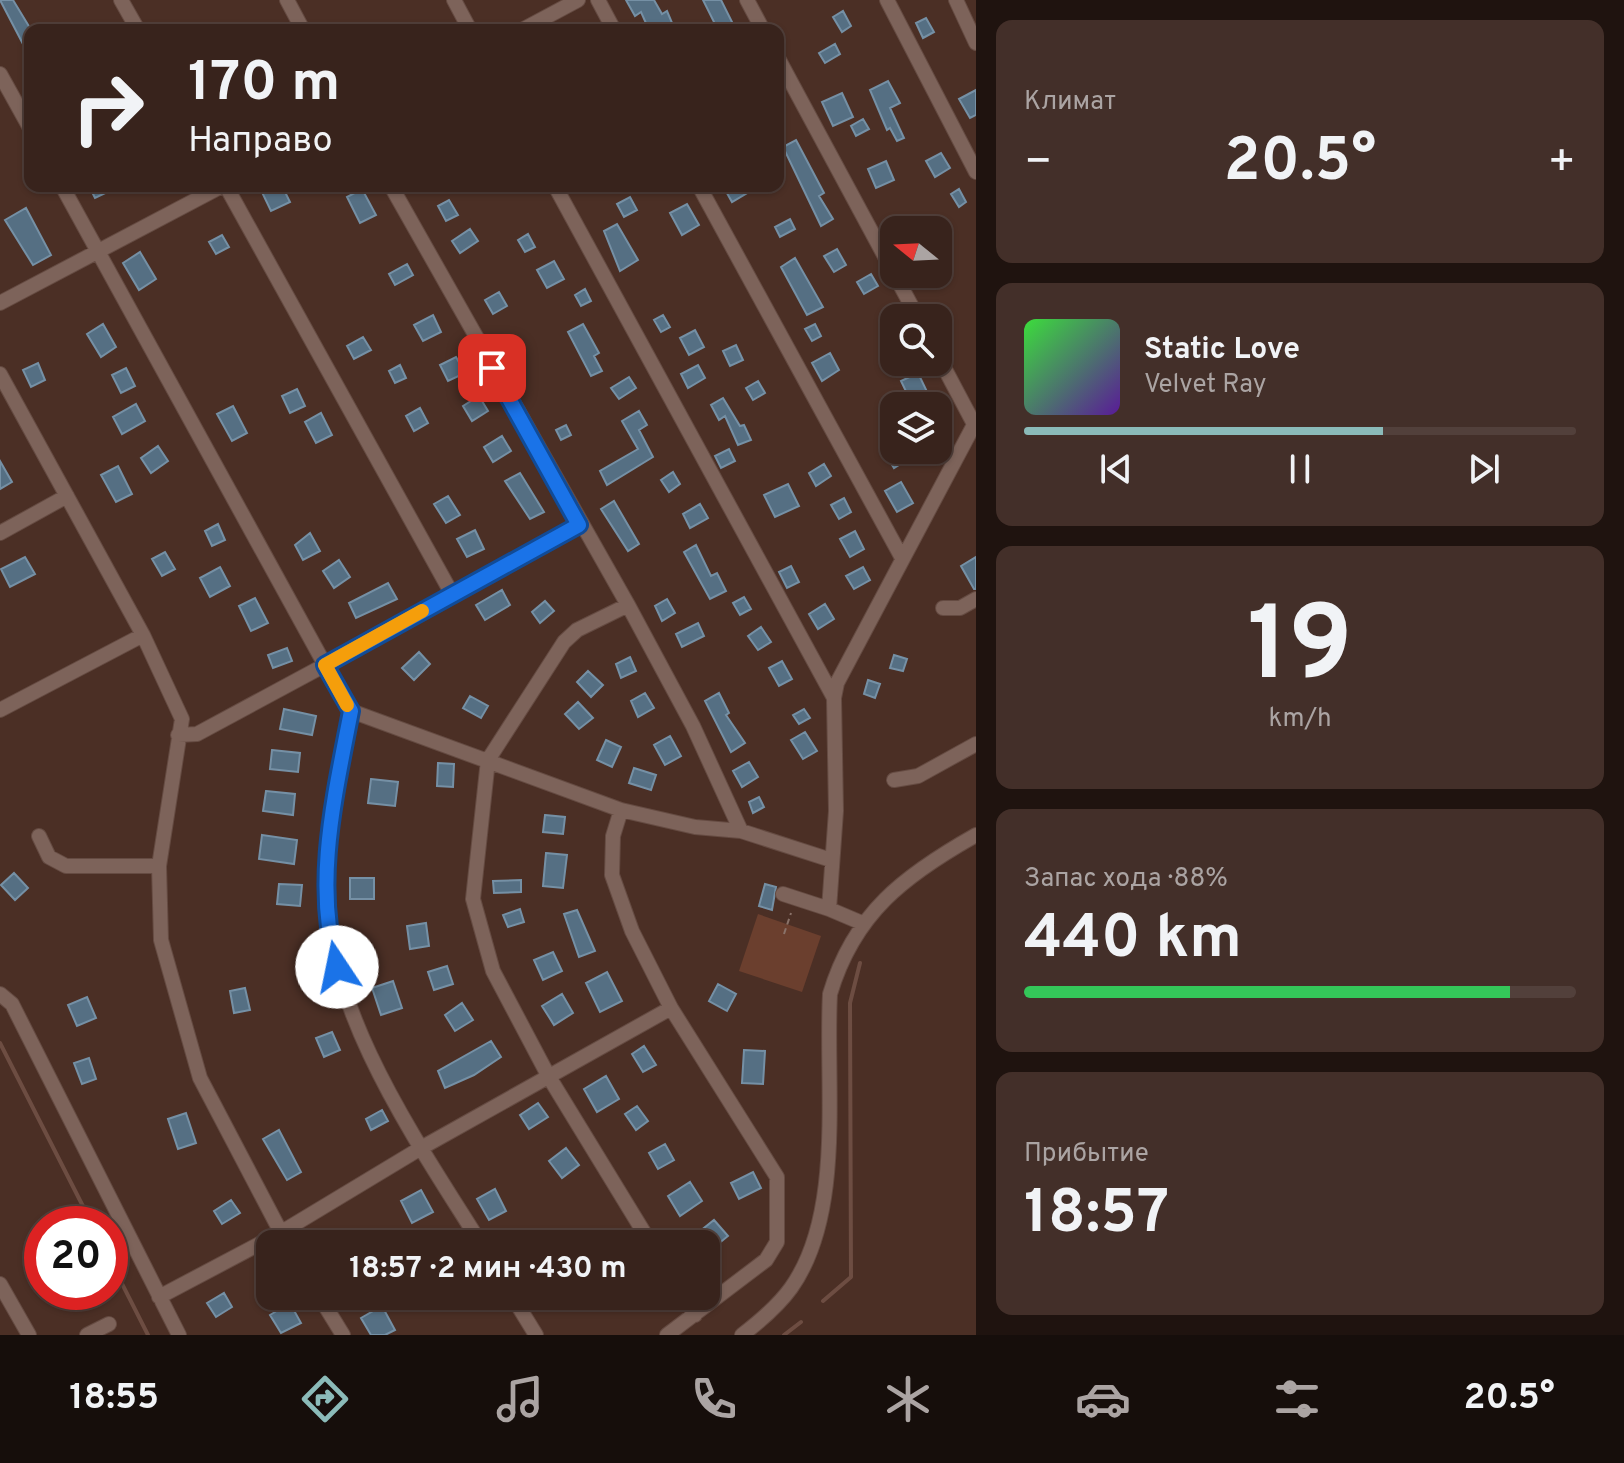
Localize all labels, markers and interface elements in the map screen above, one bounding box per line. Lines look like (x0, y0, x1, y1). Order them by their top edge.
text: 170 m (188, 50, 340, 120)
icon: right (56, 56, 160, 160)
text: Климат (1024, 86, 1116, 119)
text: Направо (188, 119, 333, 165)
text: 20.5° (1224, 126, 1376, 202)
text: − (1024, 136, 1052, 192)
text: + (1548, 136, 1576, 192)
north arrow (880, 216, 952, 288)
map controls (880, 216, 952, 464)
button: search (880, 304, 952, 376)
text: Static Love (1144, 332, 1300, 369)
pin (458, 334, 526, 402)
icon: arrive (470, 346, 514, 390)
text: Velvet Ray (1144, 369, 1267, 402)
button: layers (880, 392, 952, 464)
icon: previous (1094, 447, 1138, 491)
icon: pause (1278, 447, 1322, 491)
icon: next (1462, 447, 1506, 491)
text: 19 (1247, 585, 1353, 717)
text: km/h (1268, 703, 1332, 736)
text: Запас хода · 88% (1024, 863, 1228, 896)
text: 440 km (1024, 903, 1242, 979)
position arrow (295, 925, 379, 1009)
text: Прибытие (1024, 1138, 1149, 1171)
text: 18:57 (1024, 1178, 1169, 1254)
speed limit sign: 20 (24, 1206, 128, 1310)
text: 18:57 · 2 мин · 430 m (349, 1251, 627, 1288)
icon: directions (297, 1371, 353, 1427)
icon: music (492, 1371, 548, 1427)
icon: phone (686, 1371, 742, 1427)
icon: climate (880, 1371, 936, 1427)
icon: car (1075, 1371, 1131, 1427)
icon: filters (1269, 1371, 1325, 1427)
text: 18:55 (69, 1376, 159, 1422)
text: 20.5° (1463, 1376, 1555, 1422)

